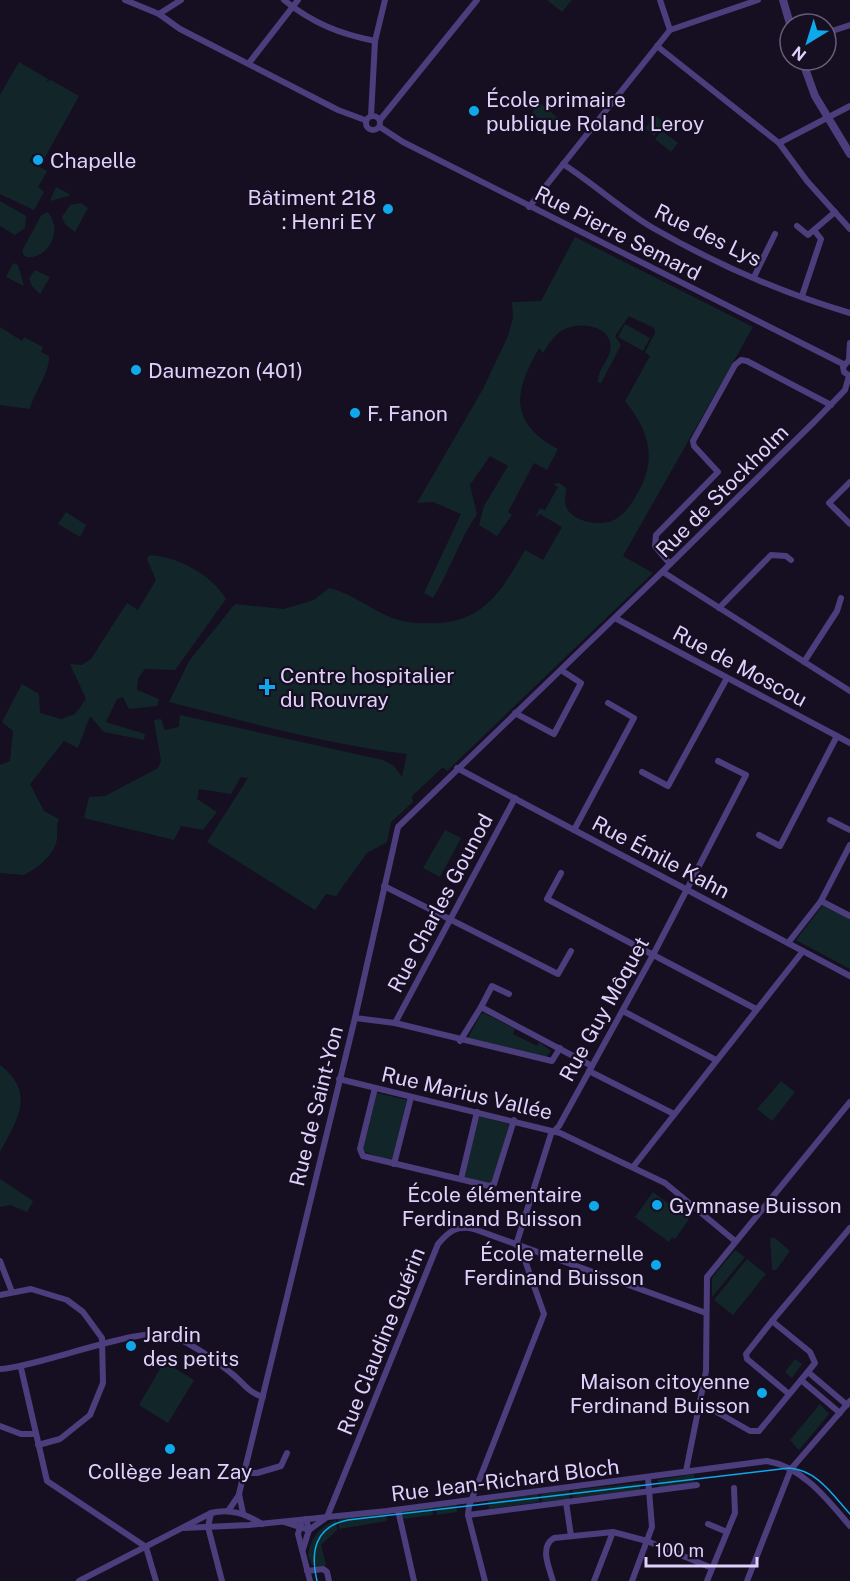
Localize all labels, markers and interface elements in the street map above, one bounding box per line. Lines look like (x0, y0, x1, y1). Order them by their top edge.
north arrow (778, 12, 838, 72)
text: N (788, 42, 810, 65)
place label: École primaire publique Roland Leroy (486, 87, 704, 136)
marker: École primaire publique Roland Leroy (467, 104, 481, 118)
place label: Chapelle (50, 148, 136, 173)
marker: Chapelle (31, 153, 45, 167)
street label: Rue Pierre Semard (531, 180, 705, 286)
place label: Bâtiment 218 : Henri EY (248, 185, 376, 234)
street label: Rue des Lys (650, 198, 766, 272)
marker: Bâtiment 218 : Henri EY (381, 202, 395, 216)
place label: Daumezon (401) (148, 358, 303, 383)
marker: Daumezon (401) (129, 363, 143, 377)
place label: F. Fanon (367, 401, 448, 426)
marker: F. Fanon (348, 406, 362, 420)
street label: Rue de Stockholm (651, 420, 793, 562)
street label: Rue de Moscou (669, 620, 811, 712)
place label: Centre hospitalier du Rouvray (280, 663, 455, 712)
marker: Centre hospitalier du Rouvray (258, 678, 276, 696)
street label: Rue Charles Gounod (382, 809, 498, 997)
street label: Rue Émile Kahn (588, 810, 734, 904)
street label: Rue Guy Môquet (554, 932, 654, 1086)
street label: Rue de Saint-Yon (284, 1023, 348, 1189)
street label: Rue Marius Vallée (379, 1061, 555, 1125)
place label: École élémentaire Ferdinand Buisson (402, 1182, 582, 1231)
place label: Gymnase Buisson (669, 1193, 842, 1218)
marker: Gymnase Buisson (650, 1198, 664, 1212)
marker: École élémentaire Ferdinand Buisson (587, 1199, 601, 1213)
place label: École maternelle Ferdinand Buisson (464, 1241, 644, 1290)
street label: Rue Claudine Guérin (332, 1244, 430, 1438)
marker: École maternelle Ferdinand Buisson (649, 1258, 663, 1272)
place label: Jardin des petits (143, 1322, 239, 1371)
marker: Jardin des petits (124, 1339, 138, 1353)
place label: Maison citoyenne Ferdinand Buisson (570, 1369, 750, 1418)
marker: Maison citoyenne Ferdinand Buisson (755, 1386, 769, 1400)
marker: Collège Jean Zay (163, 1442, 177, 1456)
street label: Rue Jean-Richard Bloch (389, 1454, 621, 1506)
place label: Collège Jean Zay (88, 1459, 252, 1484)
scale bar (646, 1530, 757, 1568)
text: 100 m (655, 1540, 704, 1561)

